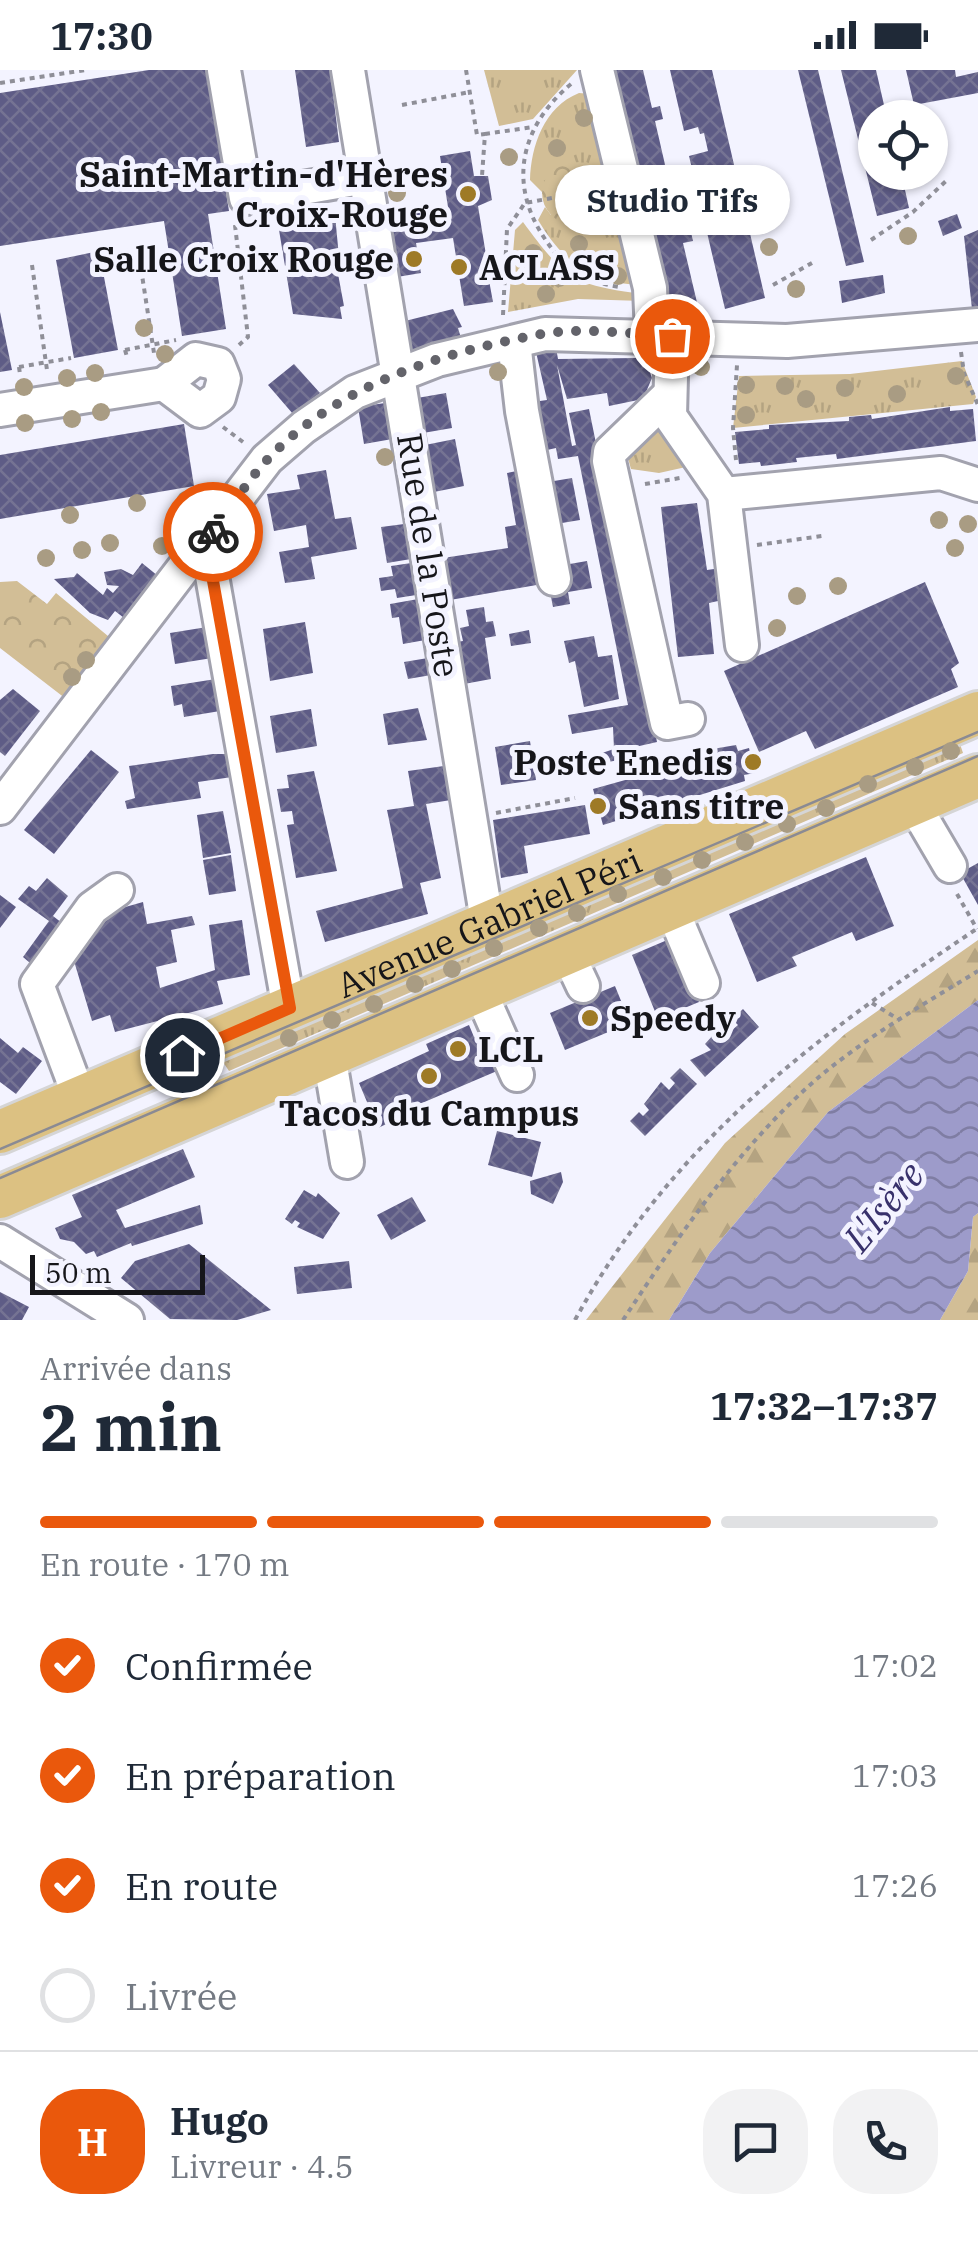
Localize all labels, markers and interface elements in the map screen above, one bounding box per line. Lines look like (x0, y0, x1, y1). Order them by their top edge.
text: 17:30 (50, 11, 153, 60)
map controls (858, 100, 948, 190)
button: locate (858, 100, 948, 190)
place label: Saint-Martin-d'Hères Croix-Rouge (79, 151, 448, 237)
callout: Studio Tifs (554, 166, 790, 236)
text: Studio Tifs (587, 179, 758, 221)
marker: Saint-Martin-d'Hères Croix-Rouge (457, 183, 479, 205)
place label: Salle Croix Rouge (93, 236, 394, 282)
place label: ACLASS (479, 244, 616, 290)
marker: Salle Croix Rouge (403, 248, 425, 270)
marker: ACLASS (448, 256, 470, 278)
pin (630, 294, 715, 379)
icon: bag (645, 309, 700, 364)
street label: Rue de la Poste (387, 430, 471, 680)
courier (163, 482, 263, 582)
icon: bike (186, 505, 241, 560)
place label: Poste Enedis (513, 739, 733, 785)
marker: Poste Enedis (742, 751, 764, 773)
place label: Sans titre (618, 783, 784, 829)
marker: Sans titre (587, 795, 609, 817)
street label: Avenue Gabriel Péri (330, 837, 648, 1008)
place label: Speedy (610, 995, 736, 1041)
marker: Speedy (579, 1007, 601, 1029)
pin (140, 1013, 225, 1098)
place label: LCL (478, 1026, 544, 1072)
icon: home (155, 1028, 210, 1083)
marker: LCL (447, 1038, 469, 1060)
marker: Tacos du Campus (418, 1065, 440, 1087)
place label: Tacos du Campus (279, 1090, 579, 1136)
water label: L'Isère (831, 1151, 934, 1262)
scale bar (30, 1250, 205, 1294)
text: 50 m (45, 1254, 112, 1291)
text: Arrivée dans (40, 1347, 232, 1389)
text: 17:32–17:37 (710, 1381, 938, 1430)
text: 2 min (40, 1384, 222, 1469)
text: En route · 170 m (40, 1543, 290, 1585)
icon: check (40, 1638, 95, 1693)
text: Confirmée (125, 1641, 313, 1690)
text: 17:02 (852, 1644, 938, 1686)
icon: check (40, 1748, 95, 1803)
text: En préparation (125, 1751, 396, 1800)
text: 17:03 (852, 1754, 938, 1796)
icon: check (40, 1858, 95, 1913)
text: En route (125, 1861, 278, 1910)
text: 17:26 (852, 1864, 938, 1906)
text: Livrée (125, 1971, 237, 2020)
button: chat (703, 2089, 808, 2194)
button: phone (833, 2089, 938, 2194)
text: Hugo (170, 2096, 269, 2145)
text: H (77, 2117, 108, 2166)
text: Livreur · 4.5 (170, 2145, 354, 2187)

